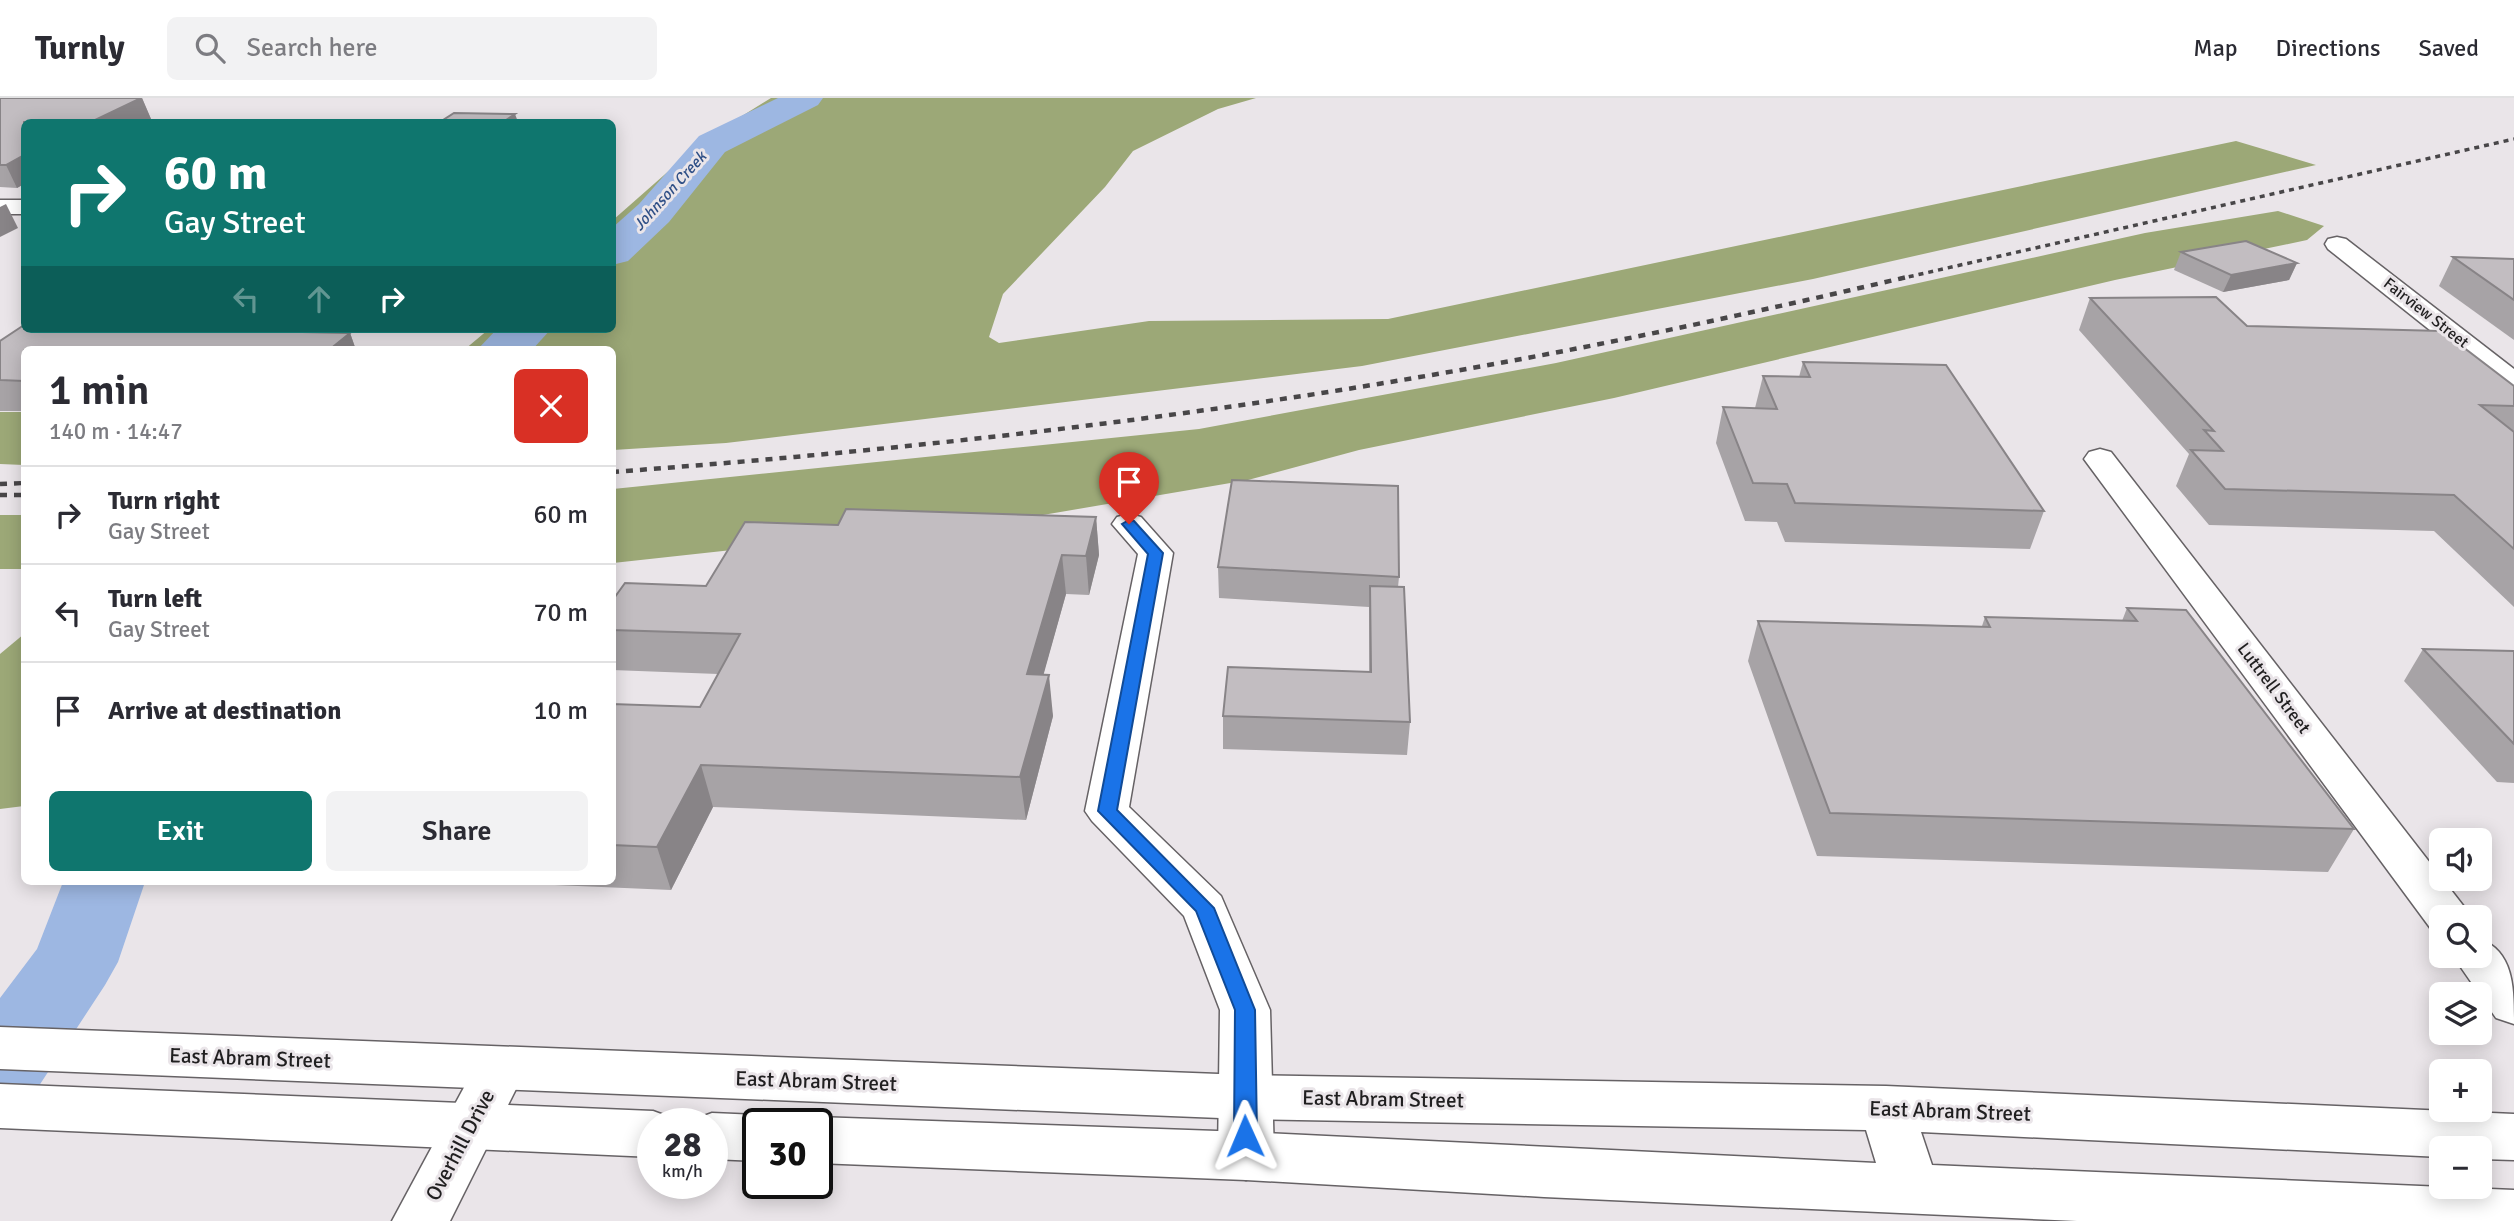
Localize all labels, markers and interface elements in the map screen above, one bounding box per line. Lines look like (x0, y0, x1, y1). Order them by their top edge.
search box (167, 17, 657, 80)
text: Turnly (35, 28, 125, 69)
icon: search (191, 29, 229, 67)
text: Search here (247, 32, 378, 64)
text: Map (2193, 33, 2238, 63)
text: Directions (2276, 33, 2381, 63)
text: Saved (2419, 33, 2479, 63)
text: 60 m (164, 143, 267, 203)
water label: Johnson Creek (629, 146, 712, 235)
icon: right (49, 147, 140, 238)
text: Gay Street (164, 203, 306, 242)
street label: Fairview Street (2379, 274, 2473, 353)
icon: left (227, 280, 265, 318)
icon: ahead (300, 280, 338, 318)
icon: right (373, 280, 411, 318)
text: 1 min (49, 365, 150, 416)
button: close (514, 369, 588, 443)
text: 140 m · 14:47 (49, 417, 183, 446)
pin (1099, 452, 1159, 524)
icon: arrive (1110, 463, 1148, 501)
text: Turn right (108, 485, 220, 517)
icon: right (49, 496, 87, 534)
text: 60 m (533, 499, 588, 531)
text: Gay Street (108, 517, 210, 546)
text: Turn left (108, 583, 202, 615)
icon: left (49, 594, 87, 632)
text: 70 m (533, 597, 588, 629)
text: Gay Street (108, 615, 210, 644)
street label: Luttrell Street (2233, 638, 2315, 738)
icon: arrive (49, 692, 87, 730)
text: Arrive at destination (108, 695, 341, 727)
text: 10 m (533, 695, 588, 727)
button: Exit (49, 791, 312, 871)
button: Share (326, 791, 588, 871)
map controls (2429, 828, 2492, 1199)
button: sound (2429, 828, 2492, 891)
button: search (2429, 905, 2492, 968)
button: layers (2429, 982, 2492, 1045)
street label: East Abram Street (169, 1042, 331, 1074)
button: + (2429, 1059, 2492, 1122)
street label: East Abram Street (735, 1065, 897, 1097)
street label: Overhill Drive (420, 1085, 500, 1205)
street label: East Abram Street (1302, 1085, 1464, 1113)
street label: East Abram Street (1869, 1095, 2031, 1127)
position arrow (1208, 1099, 1282, 1173)
speed limit sign: 30 (742, 1108, 833, 1199)
text: 28 (664, 1123, 701, 1166)
button: − (2429, 1136, 2492, 1199)
text: km/h (662, 1160, 703, 1182)

